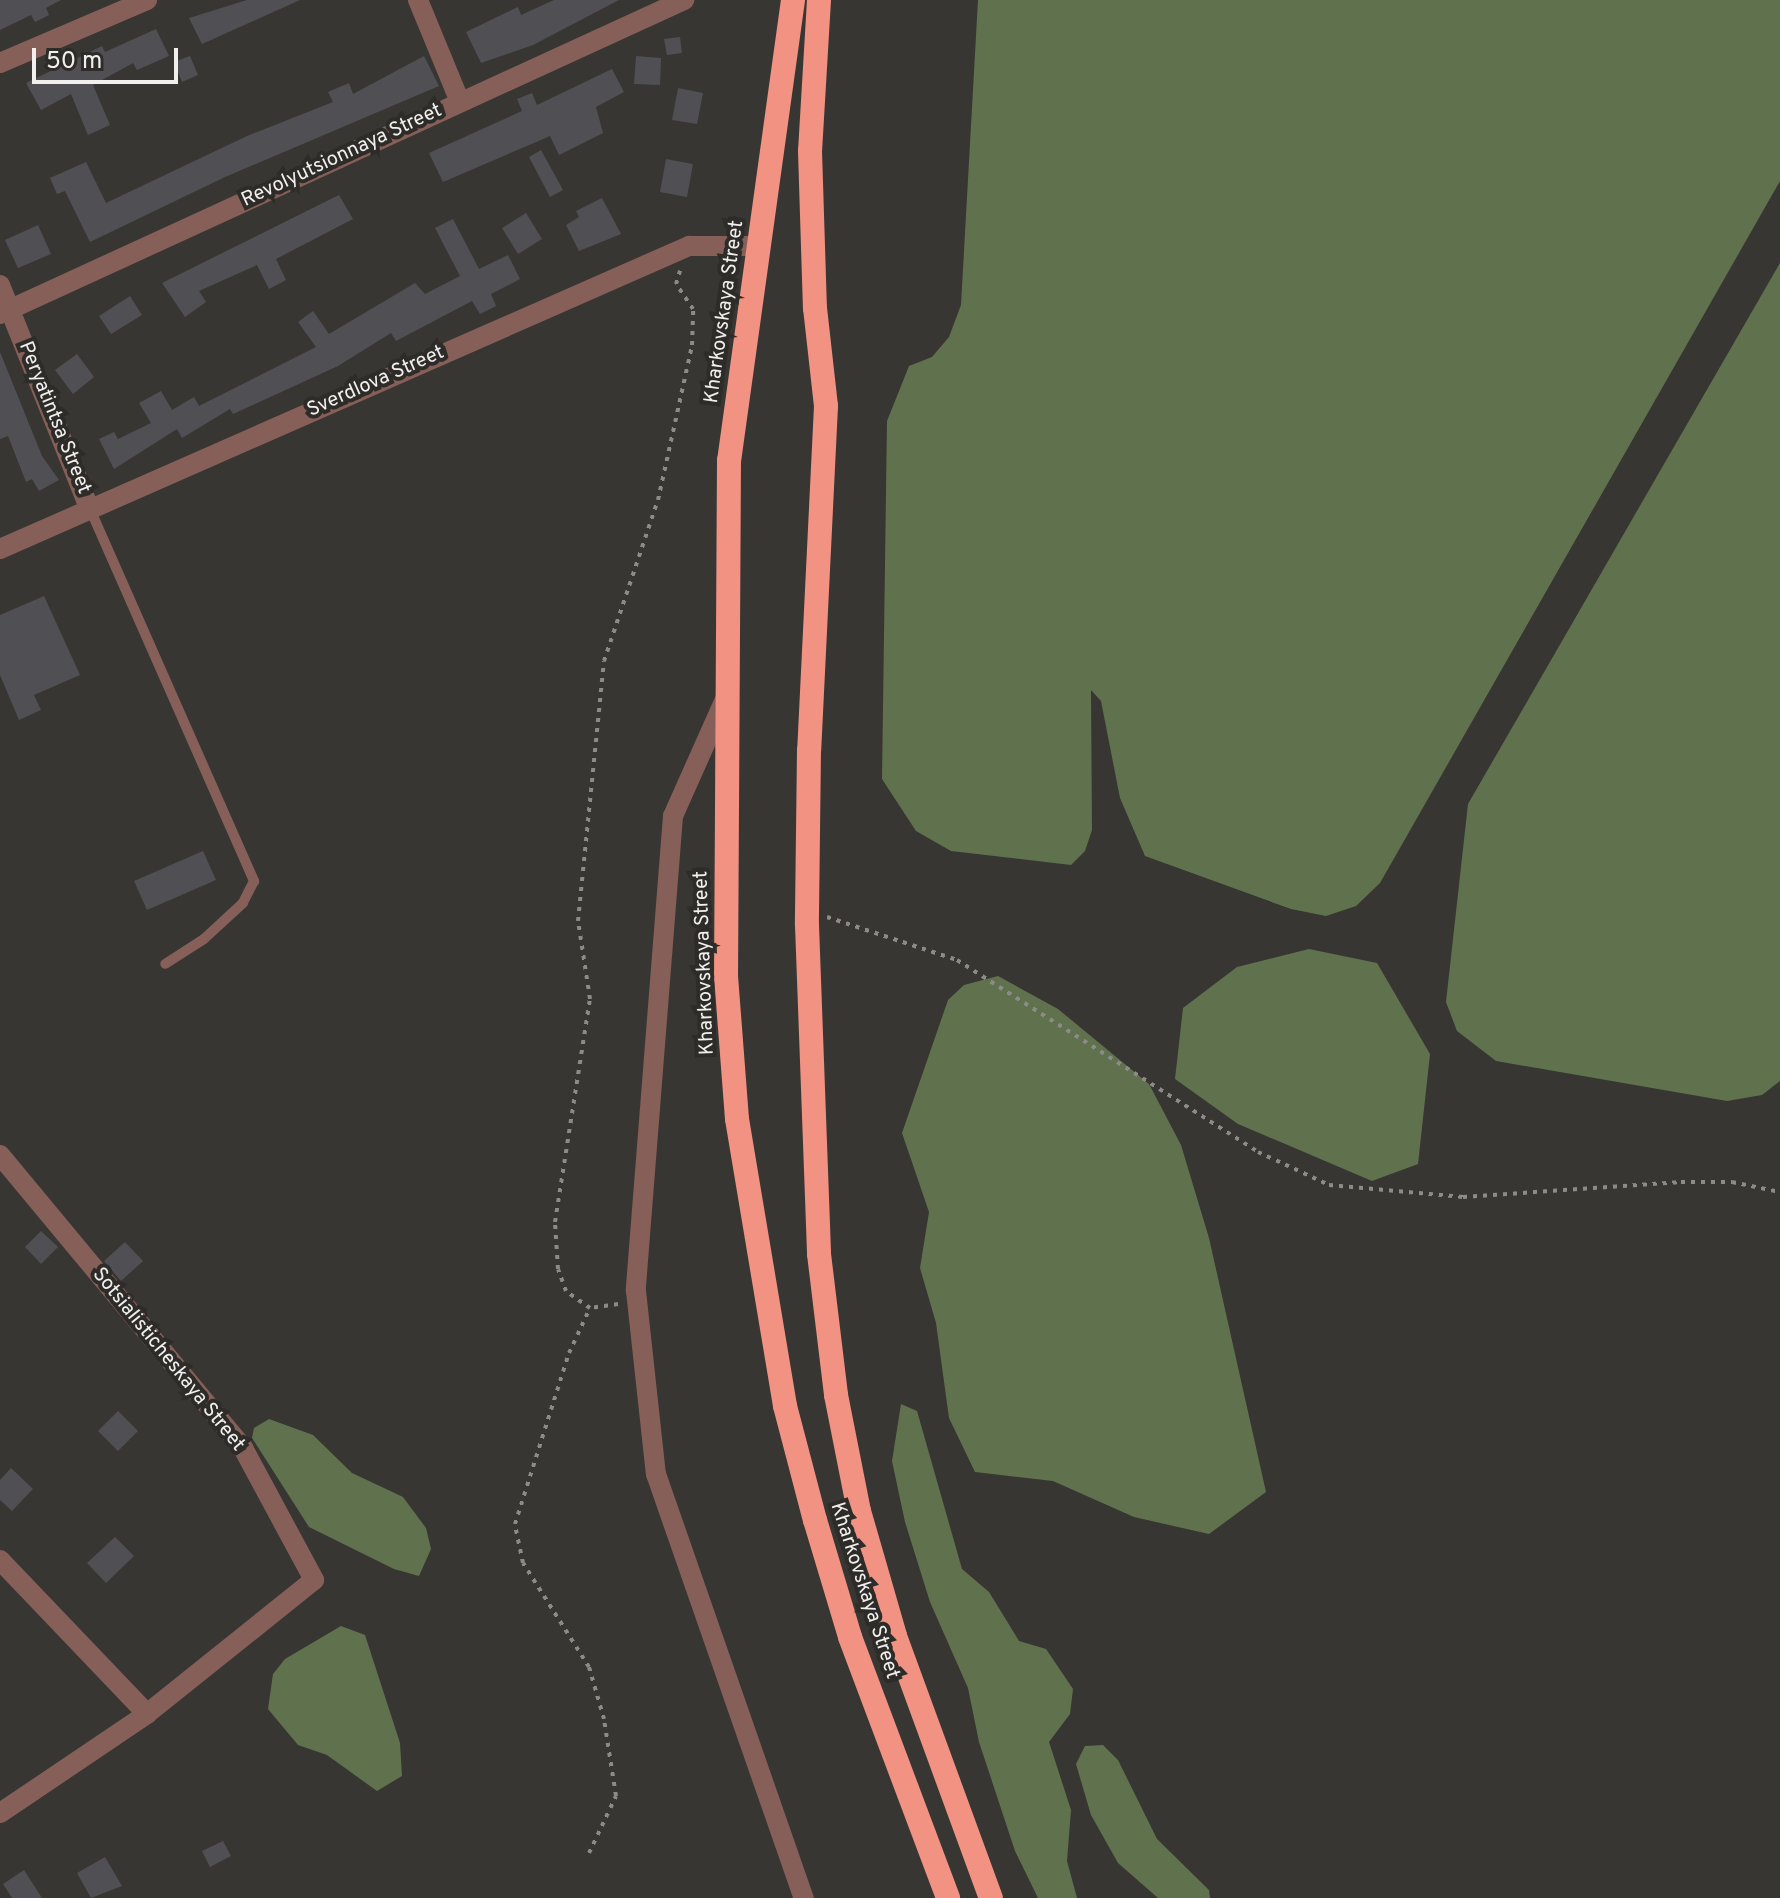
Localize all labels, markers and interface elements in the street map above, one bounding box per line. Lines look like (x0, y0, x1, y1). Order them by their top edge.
scale bar (36, 32, 182, 82)
text: 50 m (46, 47, 102, 77)
street label: Revolyutsionnaya Street (238, 99, 446, 213)
street label: Kharkovskaya Street (700, 219, 750, 405)
street label: Peryatintsa Street (13, 338, 95, 498)
street label: Sverdlova Street (304, 341, 448, 423)
street label: Kharkovskaya Street (690, 870, 720, 1056)
street label: Sotsialisticheskaya Street (87, 1263, 249, 1457)
street label: Kharkovskaya Street (824, 1500, 904, 1682)

